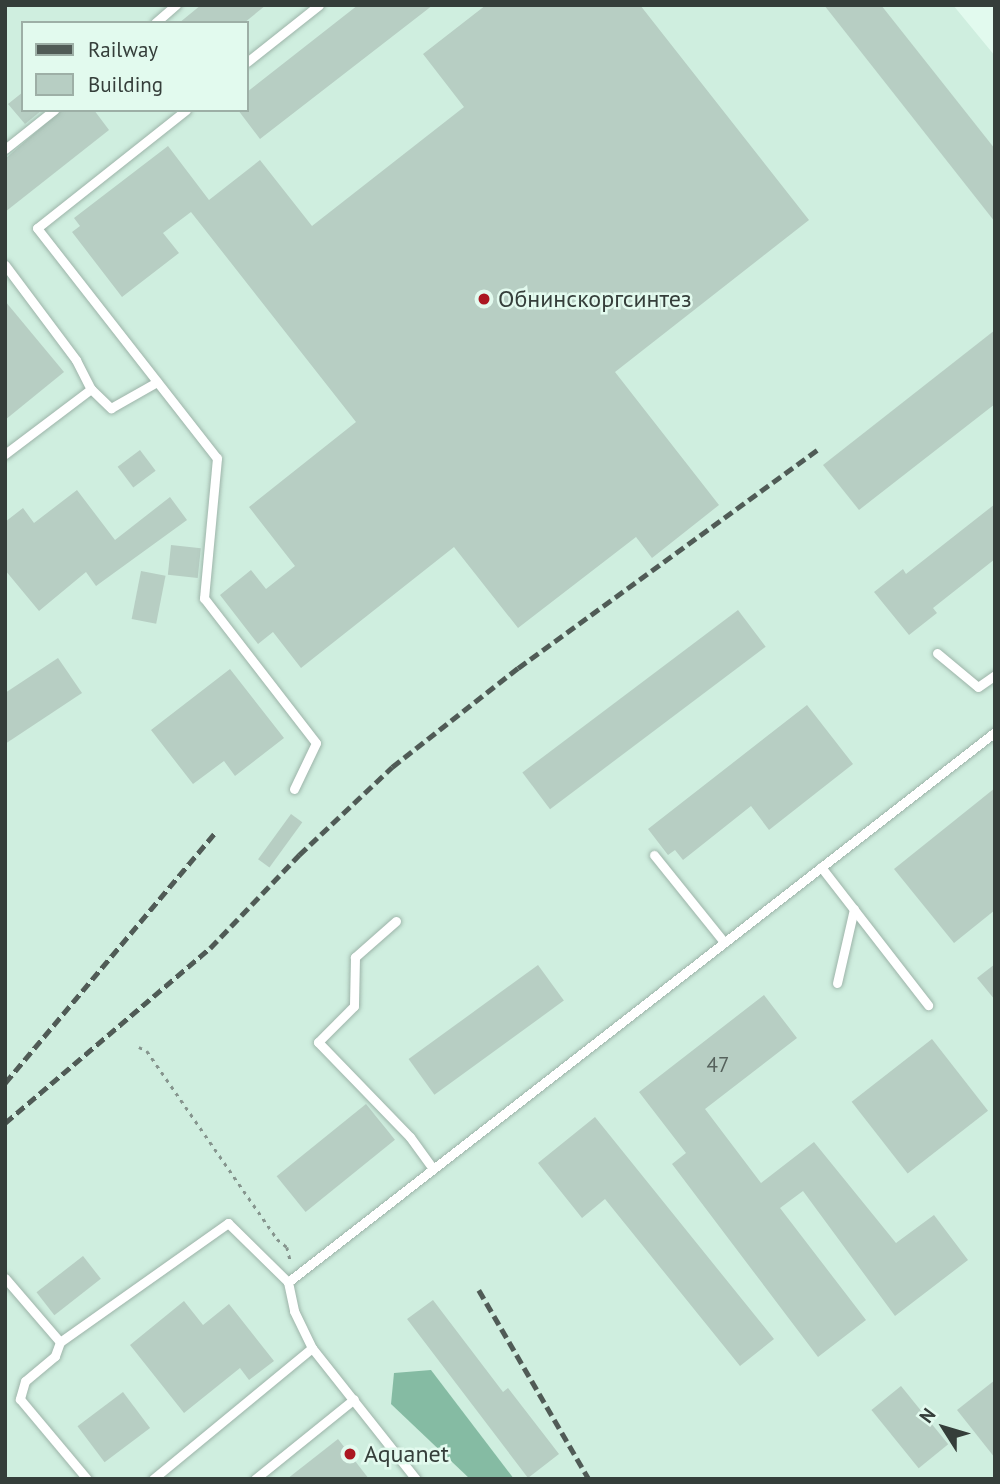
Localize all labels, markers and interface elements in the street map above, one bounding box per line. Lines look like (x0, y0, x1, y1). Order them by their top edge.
legend (21, 21, 248, 112)
text: Railway (88, 36, 158, 63)
text: Building (88, 71, 163, 98)
place label: Обнинскоргсинтез (498, 285, 691, 313)
marker: Обнинскоргсинтез (476, 291, 492, 307)
house number: 47 (707, 1052, 729, 1078)
north arrow (909, 1393, 979, 1463)
text: N (914, 1403, 941, 1428)
place label: Aquanet (364, 1440, 449, 1468)
marker: Aquanet (342, 1446, 358, 1462)

